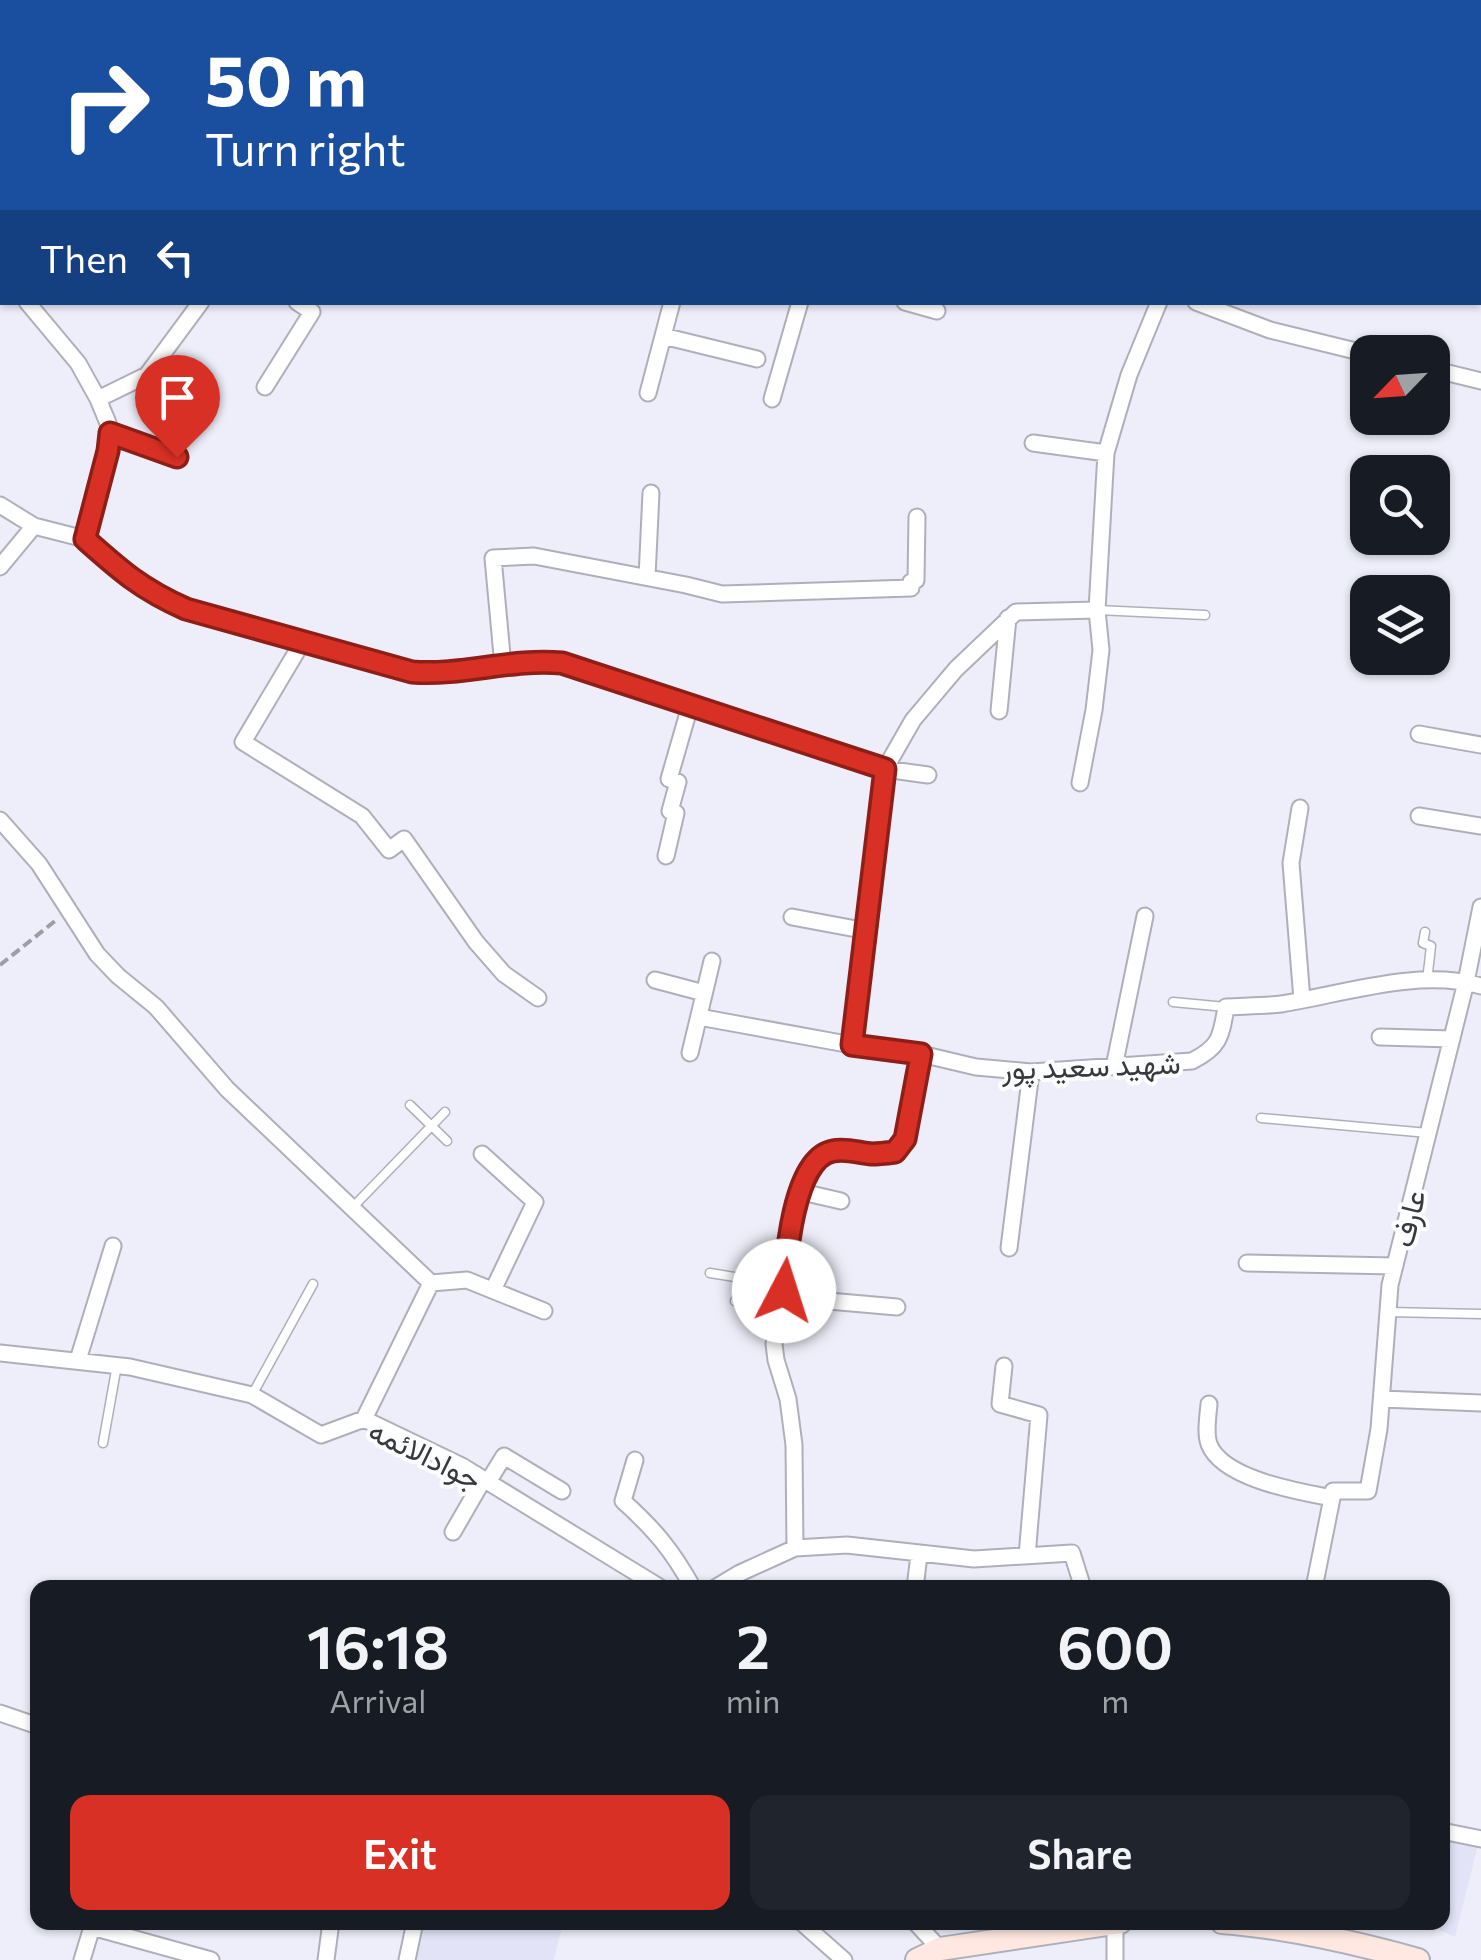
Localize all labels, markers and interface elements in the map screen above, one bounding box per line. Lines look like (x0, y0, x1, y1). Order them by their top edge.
text: 50 m (205, 35, 367, 120)
icon: right (40, 40, 170, 170)
text: Turn right (205, 120, 406, 175)
icon: left (148, 230, 203, 285)
text: Then (40, 234, 128, 281)
north arrow (1350, 335, 1450, 435)
map controls (1350, 335, 1450, 675)
pin (135, 355, 220, 458)
icon: arrive (150, 370, 205, 425)
button: search (1350, 455, 1450, 555)
button: layers (1350, 575, 1450, 675)
street label: شهید سعید پور (1000, 1042, 1181, 1090)
street label: عارف (1382, 1186, 1434, 1251)
position arrow (732, 1239, 836, 1343)
street label: جوادالائمه (363, 1410, 488, 1498)
text: 16:18 (307, 1608, 449, 1681)
text: 2 (736, 1608, 770, 1681)
text: 600 (1057, 1608, 1173, 1681)
text: Arrival (330, 1680, 426, 1720)
text: min (726, 1680, 780, 1720)
text: m (1101, 1680, 1129, 1720)
button: Exit (70, 1795, 730, 1910)
button: Share (750, 1795, 1410, 1910)

